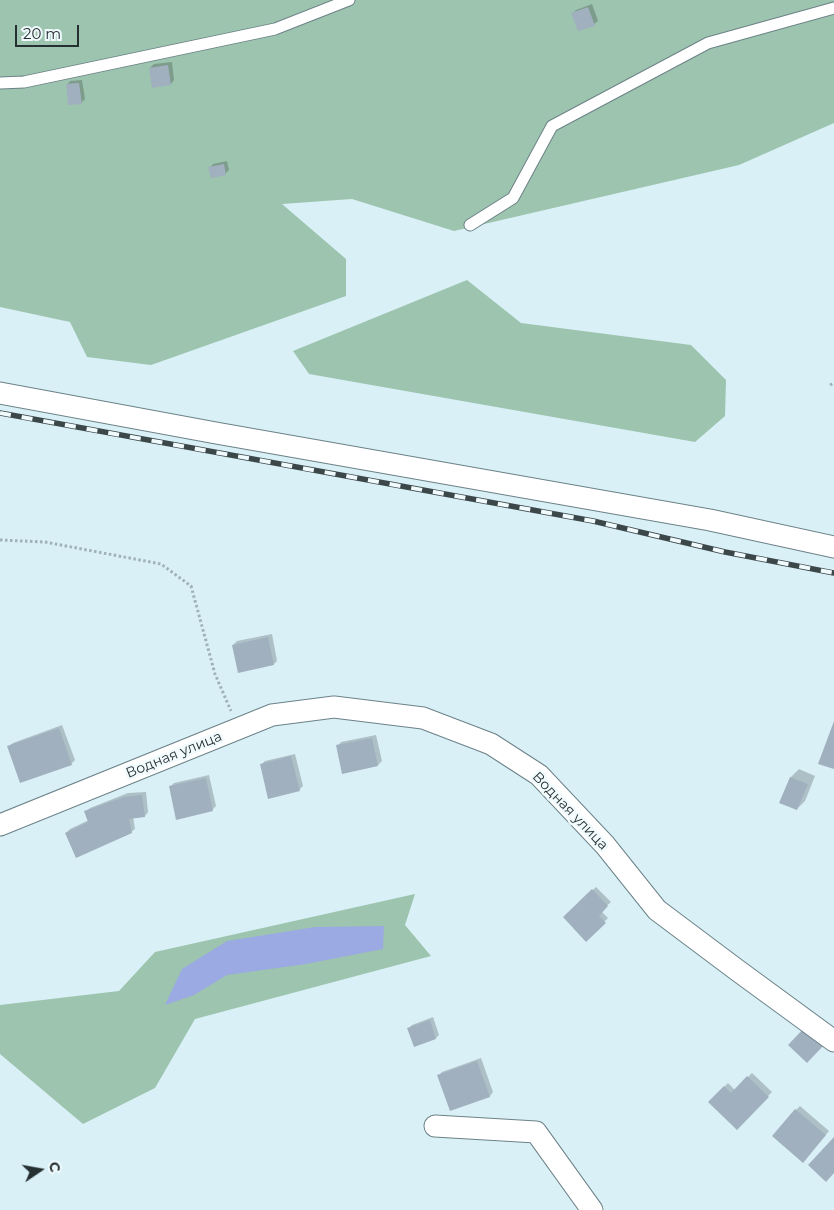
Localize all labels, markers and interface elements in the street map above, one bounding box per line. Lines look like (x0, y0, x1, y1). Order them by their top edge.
scale bar (18, 15, 81, 47)
text: 20 m (23, 24, 61, 43)
street label: Водная улица (124, 728, 224, 782)
street label: Водная улица (529, 769, 611, 853)
north arrow (15, 1145, 65, 1195)
text: С (45, 1160, 65, 1174)

